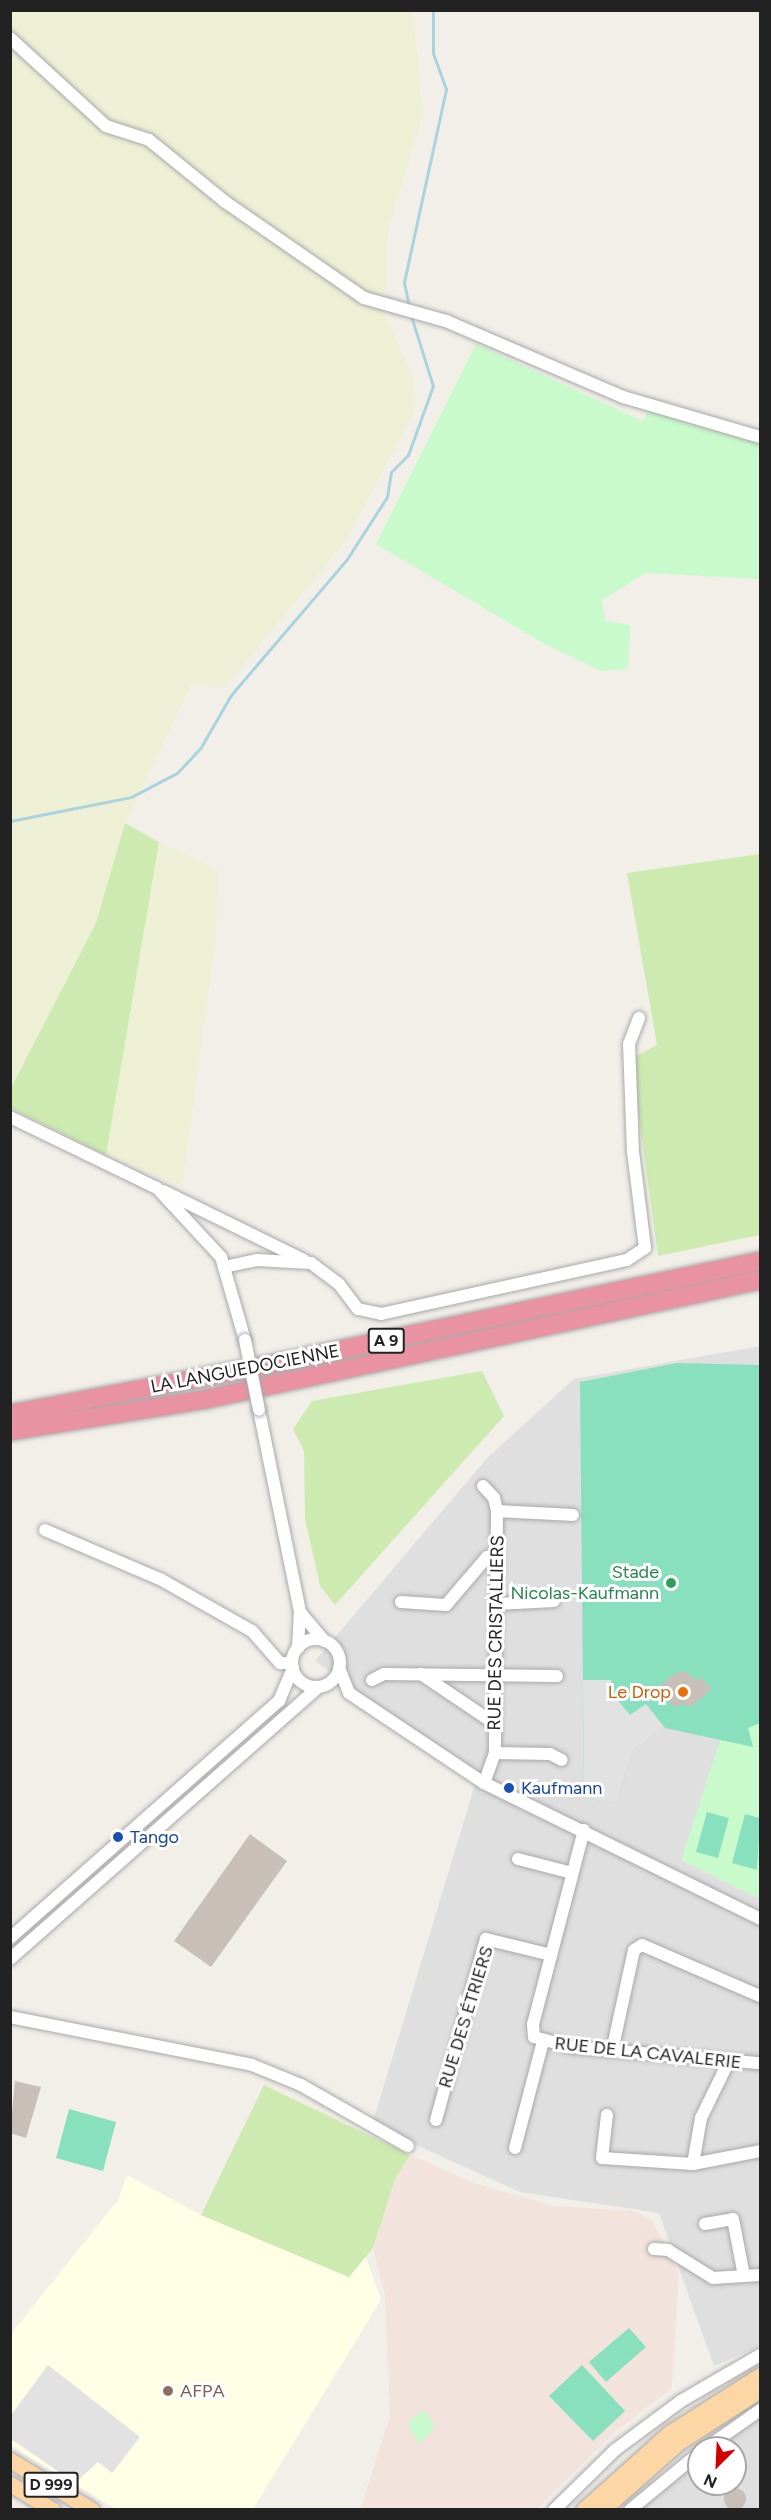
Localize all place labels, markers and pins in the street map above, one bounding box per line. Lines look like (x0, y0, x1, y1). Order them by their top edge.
place label: Stade Nicolas-Kaufmann (510, 1562, 659, 1604)
marker: Stade Nicolas-Kaufmann (664, 1576, 678, 1590)
place label: Le Drop (608, 1681, 671, 1703)
marker: Le Drop (676, 1685, 690, 1699)
place label: Kaufmann (521, 1777, 602, 1799)
marker: Kaufmann (502, 1781, 516, 1795)
place label: Tango (130, 1826, 179, 1848)
marker: Tango (111, 1830, 125, 1844)
place label: AFPA (180, 2380, 225, 2402)
marker: AFPA (161, 2384, 175, 2398)

